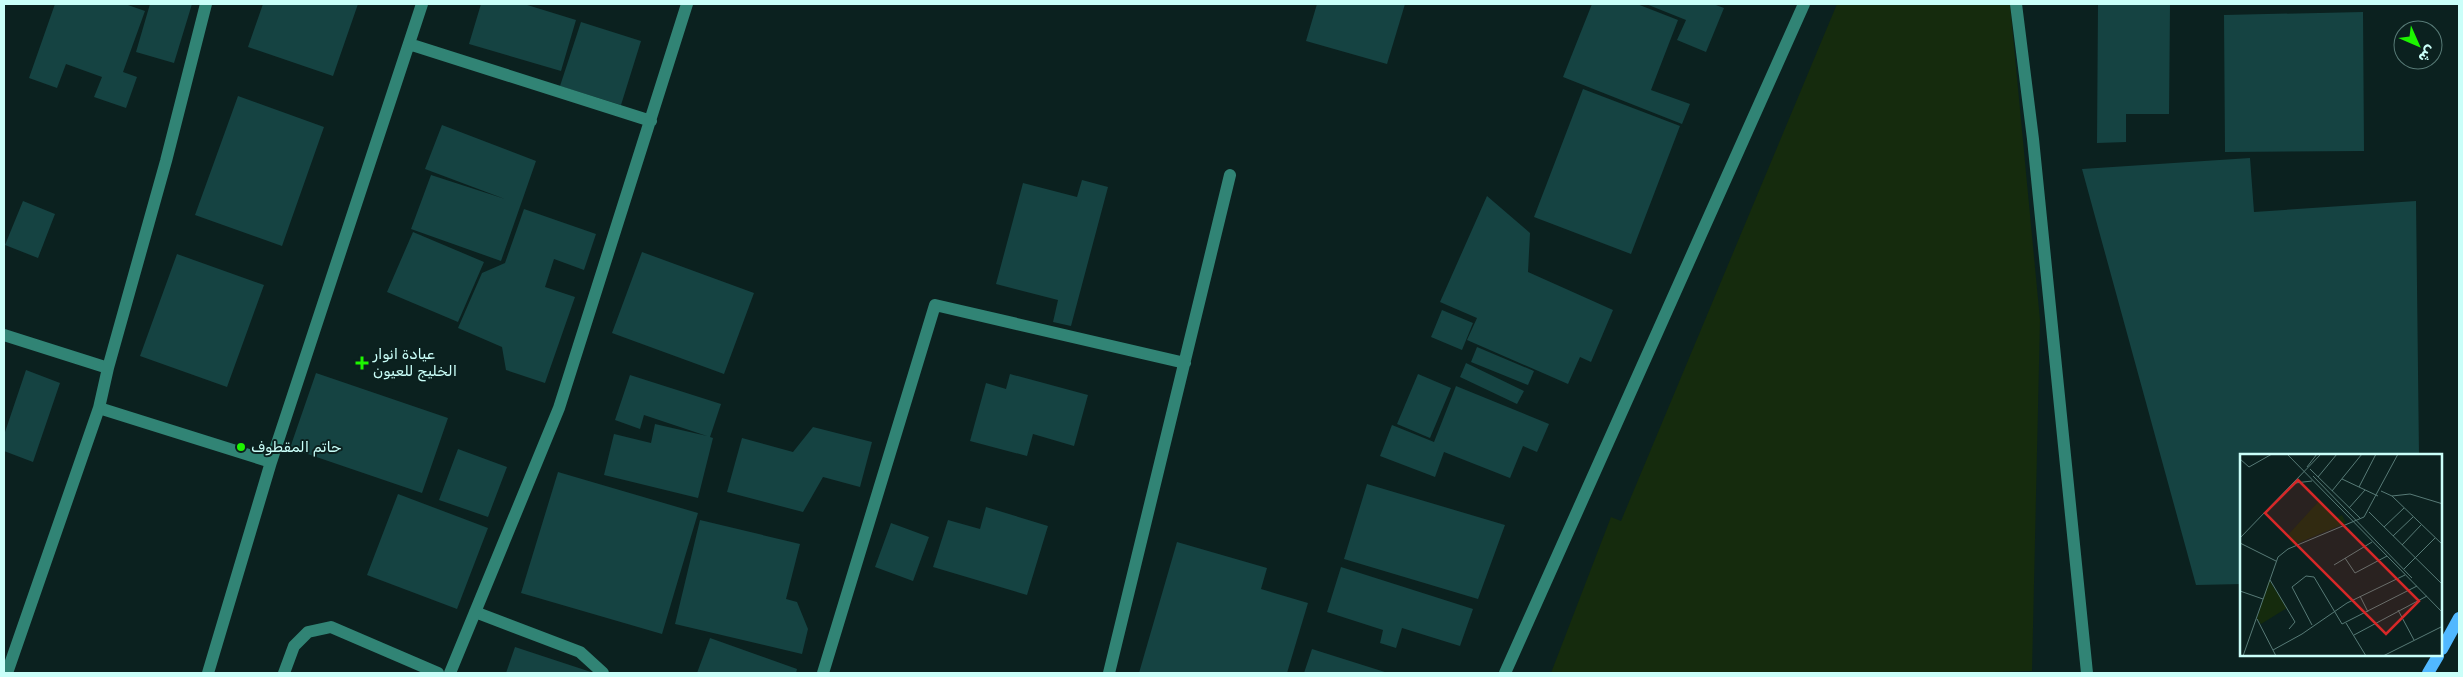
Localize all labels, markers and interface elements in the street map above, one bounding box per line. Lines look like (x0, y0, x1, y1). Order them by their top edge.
north arrow (2393, 20, 2443, 70)
text: ش (2414, 42, 2439, 66)
place label: عيادة انوار الخليج للعيون (372, 345, 457, 382)
marker: عيادة انوار الخليج للعيون (355, 356, 369, 370)
place label: حاتم المقطوف (251, 438, 342, 457)
marker: حاتم المقطوف (235, 441, 247, 453)
inset map (2240, 454, 2443, 657)

